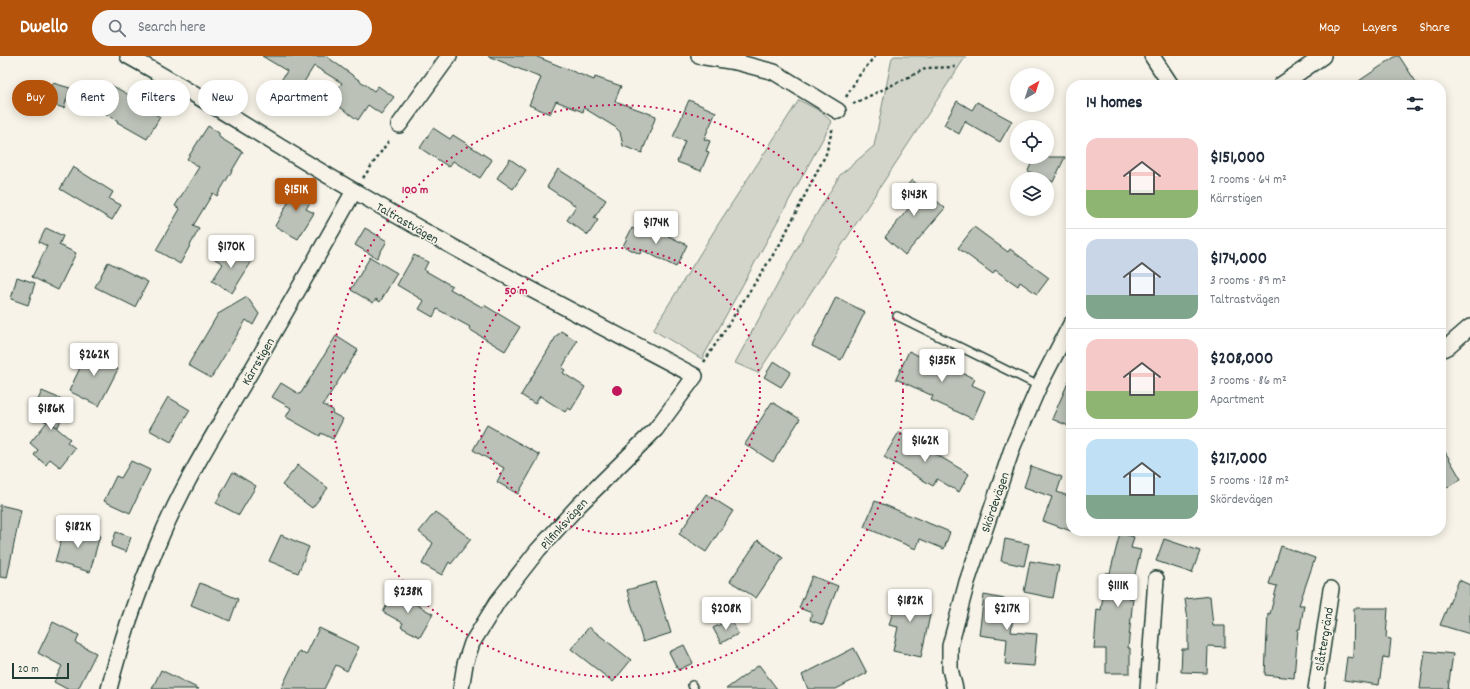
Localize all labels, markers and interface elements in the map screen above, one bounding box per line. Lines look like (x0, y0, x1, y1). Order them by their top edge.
search box (92, 10, 372, 46)
text: Dwello (20, 15, 68, 42)
icon: search (106, 17, 128, 39)
text: Search here (138, 17, 206, 39)
text: Map (1319, 18, 1340, 38)
text: Layers (1362, 18, 1397, 38)
text: Share (1419, 18, 1450, 38)
north arrow (1010, 68, 1054, 112)
map controls (1010, 68, 1054, 216)
chip: Buy (12, 80, 58, 116)
chip: Rent (66, 80, 119, 116)
chip: Filters (127, 80, 190, 116)
chip: New (198, 80, 248, 116)
chip: Apartment (256, 80, 342, 116)
text: 14 homes (1086, 92, 1142, 116)
icon: filters (1404, 93, 1426, 115)
button: locate (1010, 120, 1054, 164)
text: $151,000 (1210, 147, 1265, 171)
icon: home (1118, 154, 1166, 202)
text: 2 rooms · 64 m² (1210, 171, 1287, 190)
button: layers (1010, 172, 1054, 216)
pin: $151K (268, 178, 324, 212)
text: $151K (284, 181, 308, 200)
text: 100 m (402, 182, 428, 199)
pin: $143K (886, 183, 942, 217)
text: $143K (901, 186, 927, 205)
text: Kärrstigen (1210, 190, 1262, 209)
street label: Taltrastvägen (372, 199, 442, 250)
pin: $174K (628, 211, 684, 245)
text: $174K (643, 214, 669, 233)
pin: $170K (203, 235, 259, 269)
text: $170K (217, 238, 245, 257)
text: $174,000 (1210, 248, 1267, 272)
icon: home (1118, 255, 1166, 303)
text: 3 rooms · 89 m² (1210, 272, 1286, 291)
text: 50 m (504, 283, 528, 300)
text: Taltrastvägen (1210, 291, 1280, 310)
street label: Kärrstigen (238, 335, 280, 390)
pin: $262K (66, 343, 122, 377)
text: $262K (79, 346, 109, 365)
text: $208,000 (1210, 348, 1273, 372)
pin: $135K (914, 349, 970, 383)
text: $135K (928, 352, 956, 371)
icon: home (1118, 355, 1166, 403)
text: 3 rooms · 86 m² (1210, 372, 1287, 391)
centre of rings (610, 384, 624, 398)
text: Apartment (1210, 391, 1264, 410)
pin: $186K (23, 397, 79, 431)
text: $186K (37, 400, 65, 419)
pin: $162K (897, 429, 953, 463)
text: $162K (911, 432, 939, 451)
text: $217,000 (1210, 448, 1267, 472)
icon: home (1118, 455, 1166, 503)
street label: Skördevägen (977, 470, 1016, 536)
text: 5 rooms · 128 m² (1210, 472, 1289, 491)
text: Skördevägen (1210, 491, 1273, 510)
street label: Pilfinksvägen (537, 495, 593, 555)
pin: $182K (50, 515, 106, 549)
text: $182K (65, 518, 91, 537)
pin: $111K (1090, 574, 1146, 608)
text: $111K (1107, 577, 1129, 596)
pin: $238K (380, 580, 436, 614)
text: $238K (393, 583, 423, 602)
pin: $182K (882, 589, 938, 623)
text: $182K (897, 592, 923, 611)
pin: $208K (698, 597, 754, 631)
pin: $217K (979, 597, 1035, 631)
text: $208K (711, 600, 741, 619)
text: $217K (994, 600, 1020, 619)
street label: Slåttergränd (1311, 606, 1340, 673)
scale bar (12, 661, 69, 680)
text: 20 m (18, 662, 39, 678)

